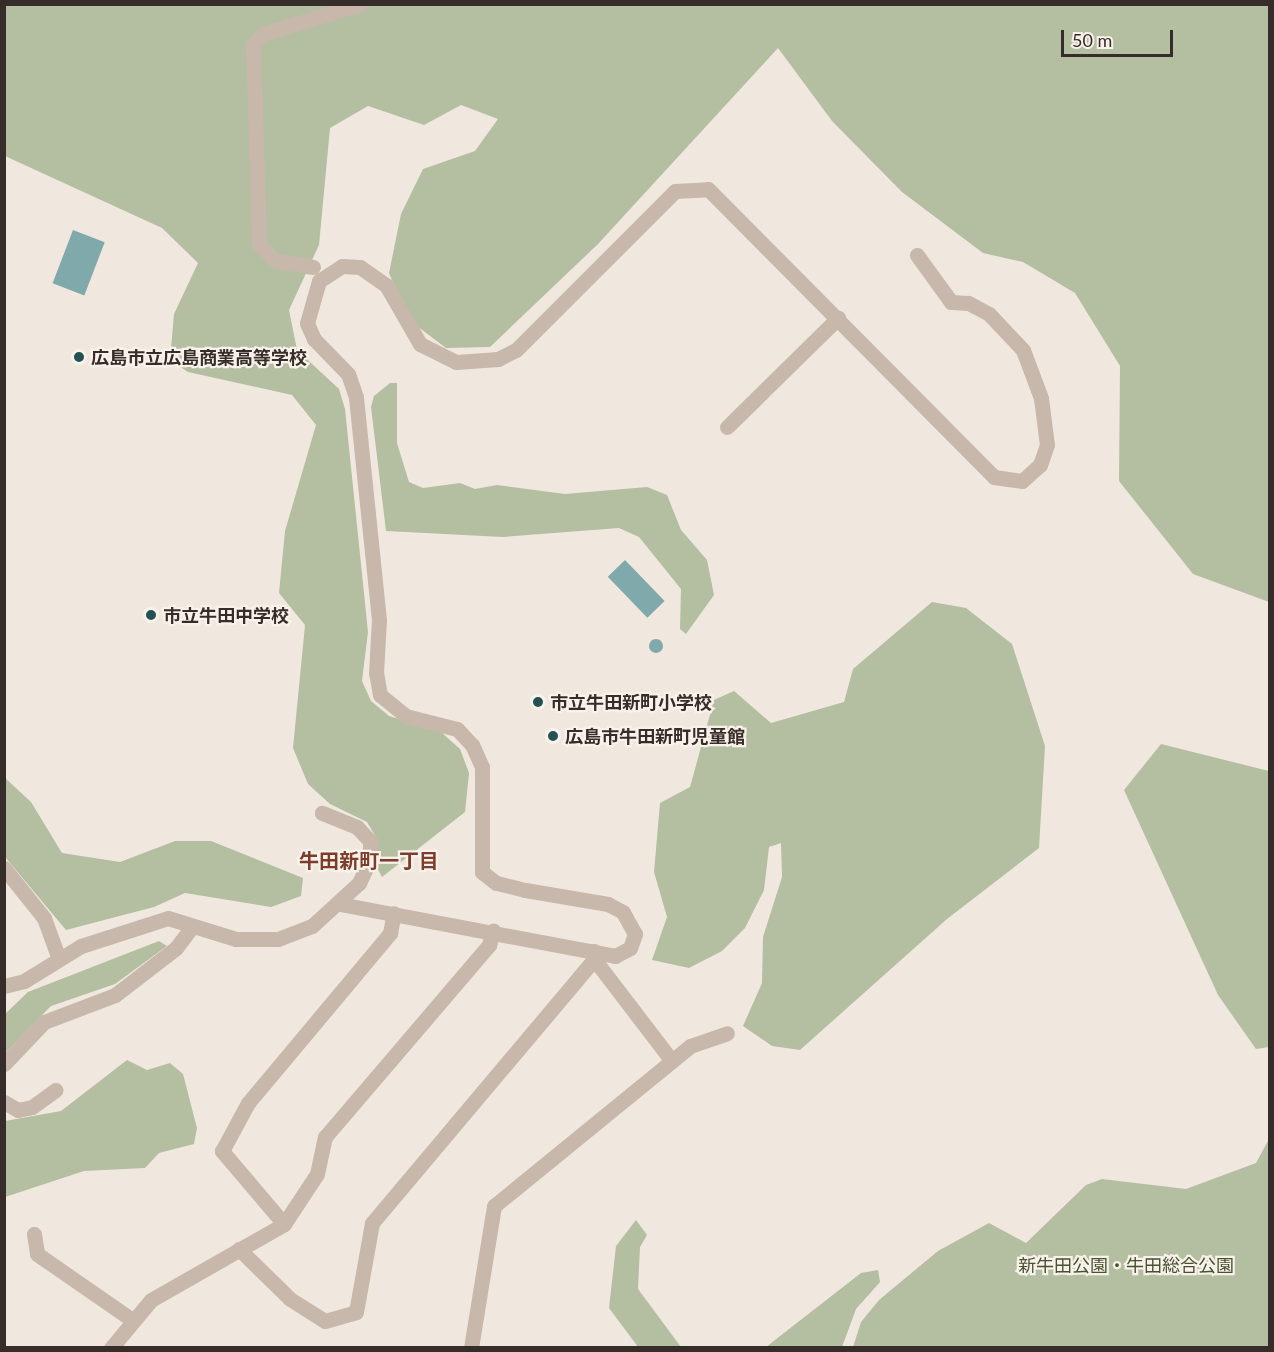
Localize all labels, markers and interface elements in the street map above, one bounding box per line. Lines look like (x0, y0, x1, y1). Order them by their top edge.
scale bar (1064, 18, 1176, 56)
text: 50 m (1072, 29, 1112, 51)
place label: 広島市立広島商業高等学校 (91, 346, 307, 368)
marker: 広島市立広島商業高等学校 (72, 350, 86, 364)
place label: 市立牛田中学校 (163, 604, 289, 626)
marker: 市立牛田中学校 (144, 608, 158, 622)
place label: 市立牛田新町小学校 (550, 691, 712, 713)
marker: 市立牛田新町小学校 (531, 695, 545, 709)
place label: 広島市牛田新町児童館 (565, 725, 745, 747)
marker: 広島市牛田新町児童館 (546, 729, 560, 743)
district label: 牛田新町一丁目 (299, 848, 439, 872)
park label: 新牛田公園・牛田総合公園 (1018, 1254, 1234, 1276)

